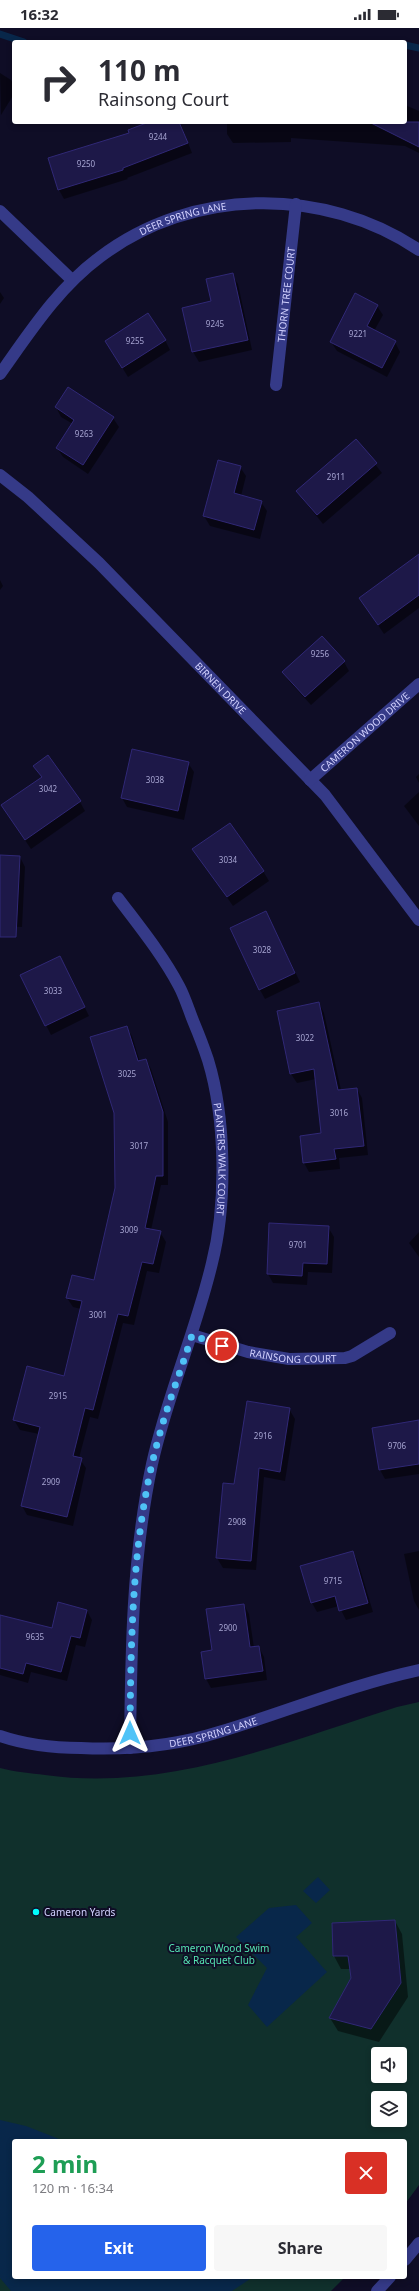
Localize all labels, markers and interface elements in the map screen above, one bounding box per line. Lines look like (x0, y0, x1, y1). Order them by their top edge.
text: 16:32 (20, 4, 59, 24)
text: 110 m (98, 51, 181, 89)
icon: right (32, 56, 84, 108)
text: Rainsong Court (98, 87, 229, 111)
house number: 9244 (149, 131, 168, 142)
house number: 9250 (77, 158, 96, 169)
street label: DEER SPRING LANE (137, 199, 227, 238)
street label: THORN TREE COURT (274, 246, 298, 343)
house number: 9245 (206, 318, 225, 329)
house number: 9221 (349, 328, 367, 339)
house number: 9255 (126, 335, 145, 346)
house number: 9263 (75, 428, 94, 439)
house number: 2911 (327, 471, 345, 482)
house number: 9256 (311, 648, 330, 659)
street label: BIRNEN DRIVE (192, 659, 249, 717)
street label: CAMERON WOOD DRIVE (317, 689, 413, 775)
house number: 3038 (146, 774, 165, 785)
house number: 3042 (39, 783, 58, 794)
house number: 3034 (219, 854, 238, 865)
house number: 3028 (253, 944, 272, 955)
house number: 3033 (44, 985, 63, 996)
house number: 3022 (296, 1032, 315, 1043)
house number: 3025 (118, 1068, 137, 1079)
street label: PLANTERS WALK COURT (211, 1102, 229, 1217)
house number: 3016 (330, 1107, 349, 1118)
house number: 3017 (130, 1140, 149, 1151)
house number: 3009 (120, 1224, 139, 1235)
house number: 9701 (289, 1239, 307, 1250)
house number: 3001 (89, 1309, 107, 1320)
pin (205, 1329, 239, 1363)
icon: arrive (211, 1335, 233, 1357)
street label: RAINSONG COURT (249, 1345, 337, 1366)
house number: 2915 (49, 1390, 68, 1401)
house number: 2916 (254, 1430, 273, 1441)
house number: 9706 (388, 1440, 407, 1451)
house number: 2909 (42, 1476, 61, 1487)
house number: 2908 (228, 1516, 247, 1527)
house number: 9715 (324, 1575, 343, 1586)
house number: 2900 (219, 1622, 238, 1633)
house number: 9635 (26, 1631, 45, 1642)
position arrow (109, 1712, 151, 1754)
street label: DEER SPRING LANE (168, 1713, 259, 1750)
place label: Cameron Yards (44, 1905, 116, 1919)
marker: Cameron Yards (31, 1907, 41, 1917)
park label: Cameron Wood Swim & Racquet Club (169, 1941, 269, 1967)
map controls (371, 2047, 407, 2127)
button: sound (371, 2047, 407, 2083)
button: layers (371, 2091, 407, 2127)
text: 2 min (32, 2147, 98, 2180)
button: close (345, 2152, 387, 2194)
text: 120 m · 16:34 (32, 2179, 113, 2197)
button: Exit (32, 2225, 206, 2271)
button: Share (214, 2225, 387, 2271)

